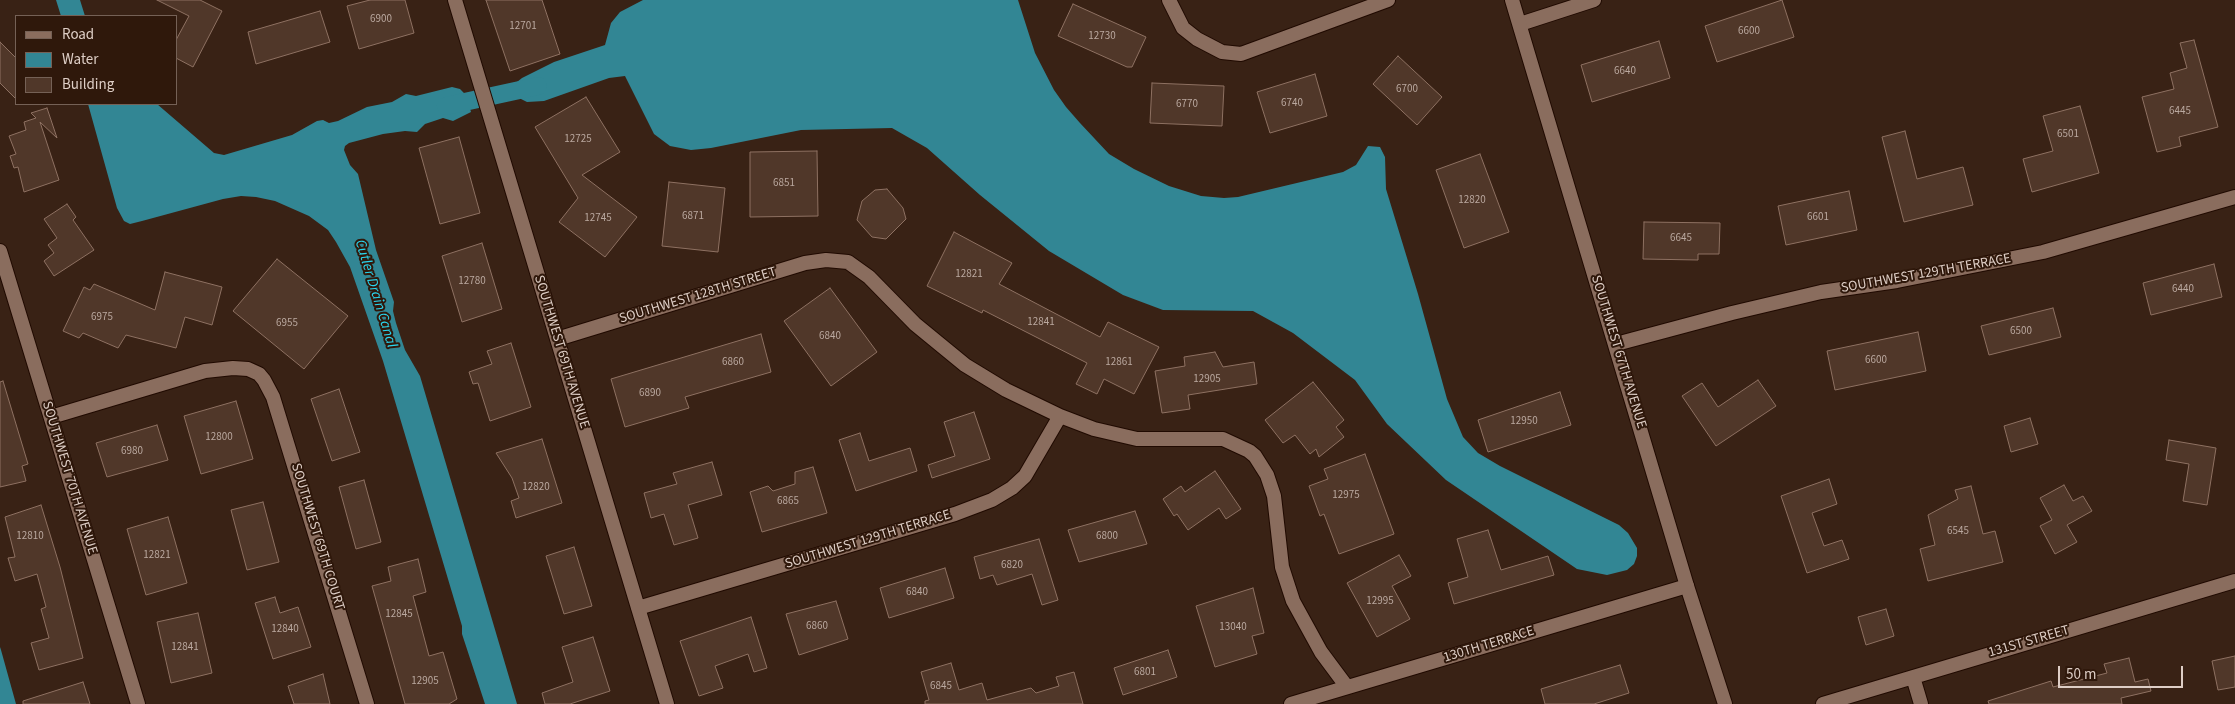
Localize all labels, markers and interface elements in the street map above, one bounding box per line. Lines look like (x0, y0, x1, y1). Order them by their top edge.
house number: 6900 (370, 13, 392, 27)
legend (15, 15, 178, 105)
house number: 12701 (509, 20, 537, 34)
text: Road (62, 24, 94, 45)
house number: 6600 (1738, 25, 1760, 39)
house number: 12730 (1088, 30, 1116, 44)
text: Water (62, 49, 98, 70)
house number: 6640 (1614, 65, 1636, 79)
text: Building (62, 74, 114, 95)
house number: 6700 (1396, 83, 1418, 97)
house number: 6740 (1281, 97, 1303, 111)
house number: 6770 (1176, 98, 1198, 112)
house number: 6445 (2169, 105, 2191, 119)
house number: 6501 (2057, 128, 2079, 142)
house number: 12725 (564, 133, 592, 147)
house number: 6851 (773, 177, 795, 191)
house number: 12820 (1458, 194, 1486, 208)
house number: 6871 (682, 210, 704, 224)
house number: 6601 (1807, 211, 1829, 225)
house number: 12745 (584, 212, 612, 226)
house number: 6645 (1670, 232, 1692, 246)
water label: Cutler Drain Canal (350, 238, 400, 350)
street label: SOUTHWEST 129TH TERRACE (1840, 251, 2012, 297)
street label: SOUTHWEST 128TH STREET (617, 264, 779, 328)
house number: 12821 (955, 268, 983, 282)
street label: SOUTHWEST 69TH AVENUE (530, 273, 592, 431)
street label: SOUTHWEST 67TH AVENUE (1587, 273, 1649, 431)
house number: 12780 (458, 275, 486, 289)
house number: 6440 (2172, 283, 2194, 297)
house number: 6975 (91, 311, 113, 325)
house number: 12841 (1027, 316, 1055, 330)
house number: 6955 (276, 317, 298, 331)
house number: 6500 (2010, 325, 2032, 339)
house number: 6840 (819, 330, 841, 344)
house number: 6600 (1865, 354, 1887, 368)
house number: 6860 (722, 356, 744, 370)
house number: 12861 (1105, 356, 1133, 370)
house number: 12905 (1193, 373, 1221, 387)
house number: 6890 (639, 387, 661, 401)
street label: SOUTHWEST 70TH AVENUE (38, 399, 100, 557)
house number: 12950 (1510, 415, 1538, 429)
house number: 12800 (205, 431, 233, 445)
house number: 6980 (121, 445, 143, 459)
street label: SOUTHWEST 69TH COURT (287, 461, 347, 613)
house number: 12820 (522, 481, 550, 495)
house number: 12975 (1332, 489, 1360, 503)
house number: 6865 (777, 495, 799, 509)
street label: SOUTHWEST 129TH TERRACE (783, 507, 953, 573)
house number: 6545 (1947, 525, 1969, 539)
house number: 12810 (16, 530, 44, 544)
house number: 6800 (1096, 530, 1118, 544)
house number: 12821 (143, 549, 171, 563)
house number: 6820 (1001, 559, 1023, 573)
house number: 6840 (906, 586, 928, 600)
house number: 12995 (1366, 595, 1394, 609)
house number: 12845 (385, 608, 413, 622)
house number: 6860 (806, 620, 828, 634)
house number: 13040 (1219, 621, 1247, 635)
street label: 131ST STREET (1987, 622, 2071, 662)
house number: 12840 (271, 623, 299, 637)
street label: 130TH TERRACE (1442, 623, 1536, 667)
house number: 12841 (171, 641, 199, 655)
scale bar (2060, 656, 2185, 688)
text: 50 m (2066, 664, 2096, 685)
house number: 6801 (1134, 666, 1156, 680)
house number: 12905 (411, 675, 439, 689)
house number: 6845 (930, 680, 952, 694)

